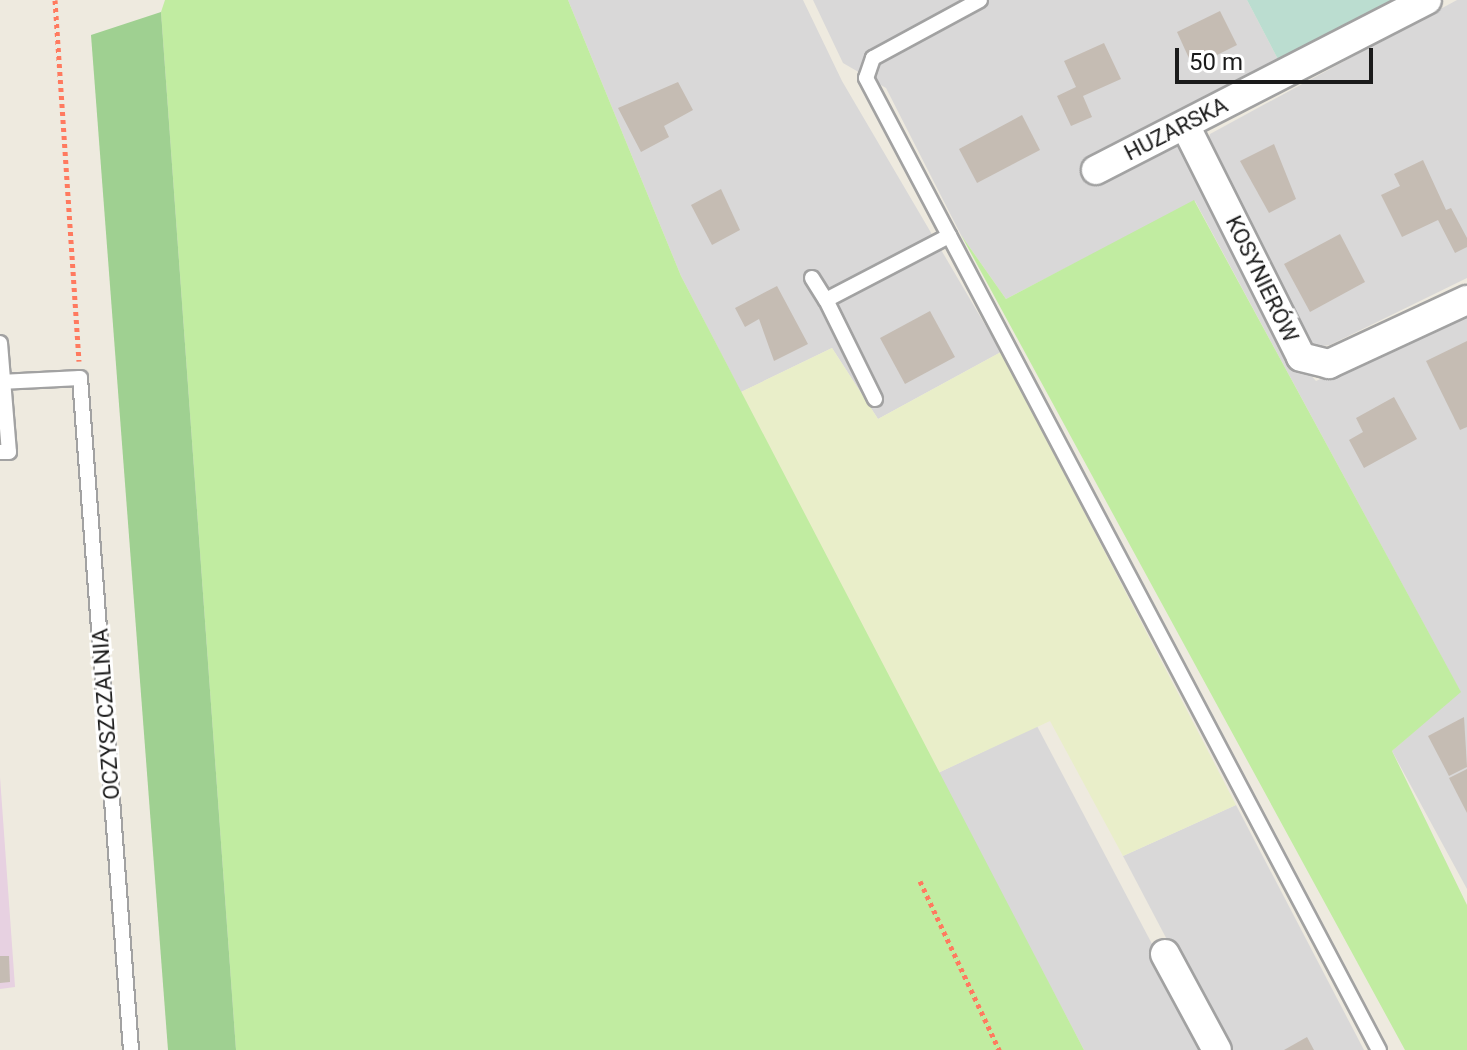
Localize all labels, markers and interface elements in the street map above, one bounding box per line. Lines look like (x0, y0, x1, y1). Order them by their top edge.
scale bar (1179, 32, 1377, 82)
text: 50 m (1189, 48, 1243, 76)
street label: HUZARSKA (1120, 92, 1232, 166)
street label: KOSYNIERÓW (1220, 212, 1304, 346)
street label: OCZYSZCZALNIA (87, 627, 125, 801)

